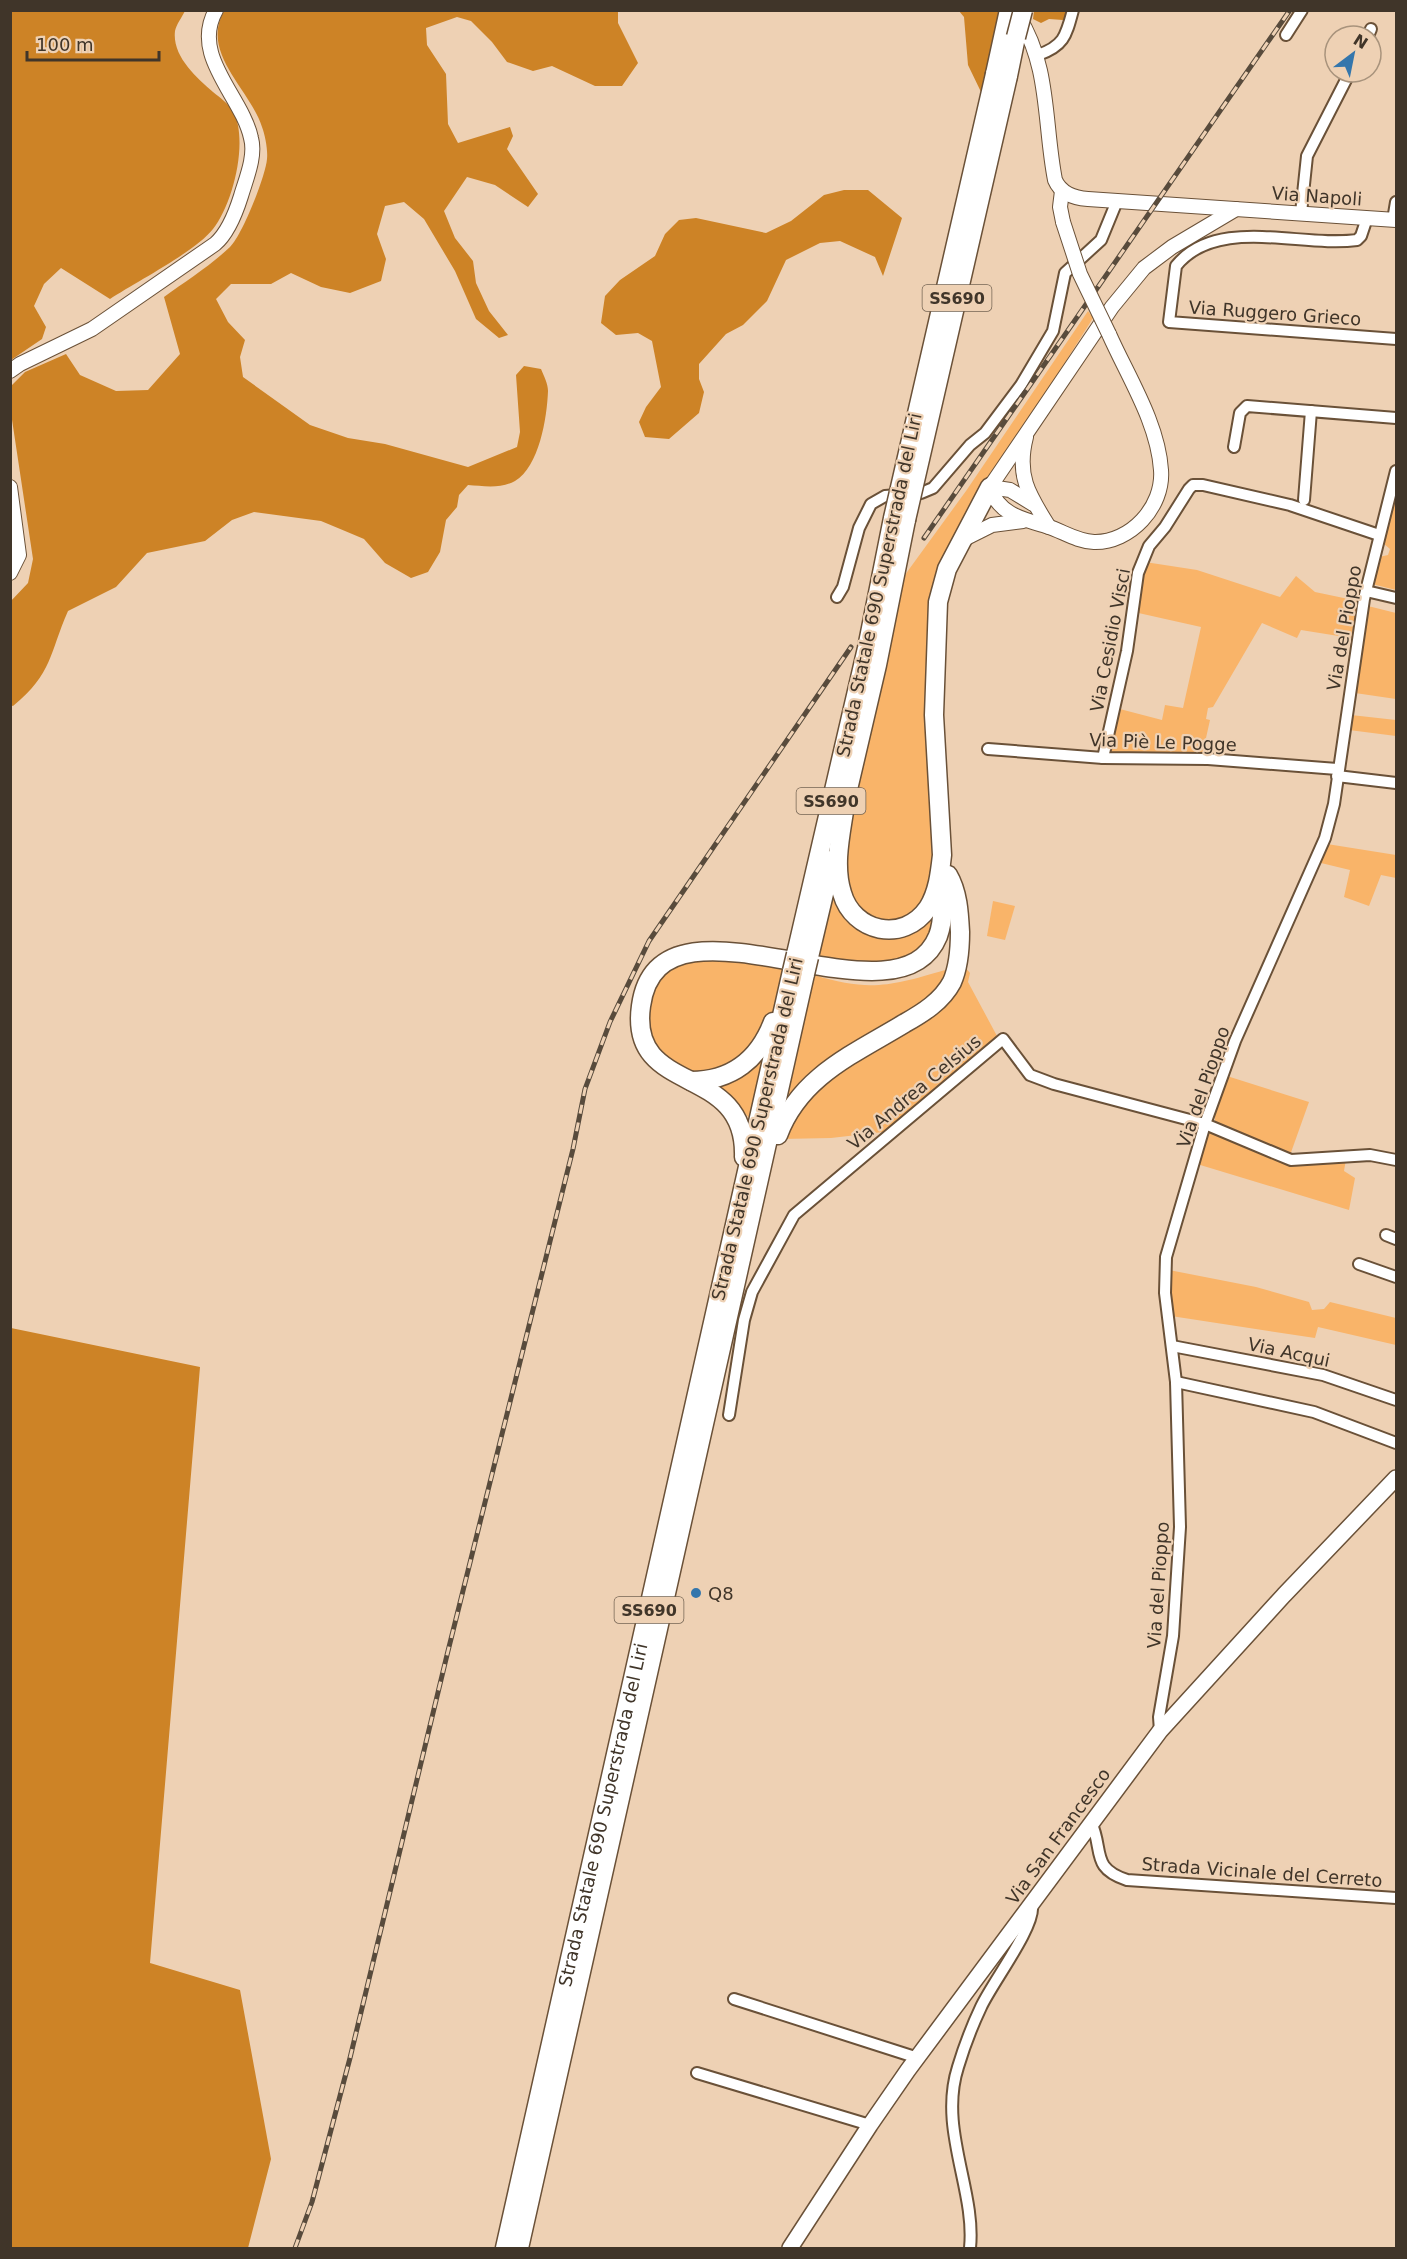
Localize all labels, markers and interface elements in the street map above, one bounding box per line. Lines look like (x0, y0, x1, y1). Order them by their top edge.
scale bar (27, 24, 159, 62)
north arrow (1323, 24, 1383, 84)
text: N (1350, 30, 1371, 53)
text: 100 m (36, 34, 94, 55)
street label: Via Napoli (1271, 182, 1363, 210)
road number: SS690 (922, 285, 992, 311)
street label: Via Ruggero Grieco (1188, 296, 1362, 330)
street label: Strada Statale 690 Superstrada del Liri (832, 411, 926, 759)
street label: Via del Pioppo (1323, 564, 1365, 692)
street label: Via Cesidio Visci (1086, 566, 1134, 714)
street label: Via Piè Le Pogge (1089, 729, 1237, 755)
road number: SS690 (796, 788, 866, 814)
street label: Strada Statale 690 Superstrada del Liri (707, 956, 807, 1302)
street label: Via del Pioppo (1172, 1023, 1234, 1151)
street label: Via Andrea Celsius (843, 1030, 985, 1154)
street label: Via Acqui (1246, 1333, 1332, 1371)
street label: Via del Pioppo (1143, 1521, 1173, 1649)
place label: Q8 (708, 1583, 734, 1604)
marker: Q8 (689, 1586, 703, 1600)
road number: SS690 (614, 1597, 684, 1623)
street label: Strada Statale 690 Superstrada del Liri (554, 1641, 651, 1988)
street label: Via San Francesco (1001, 1764, 1115, 1908)
street label: Strada Vicinale del Cerreto (1141, 1853, 1383, 1891)

